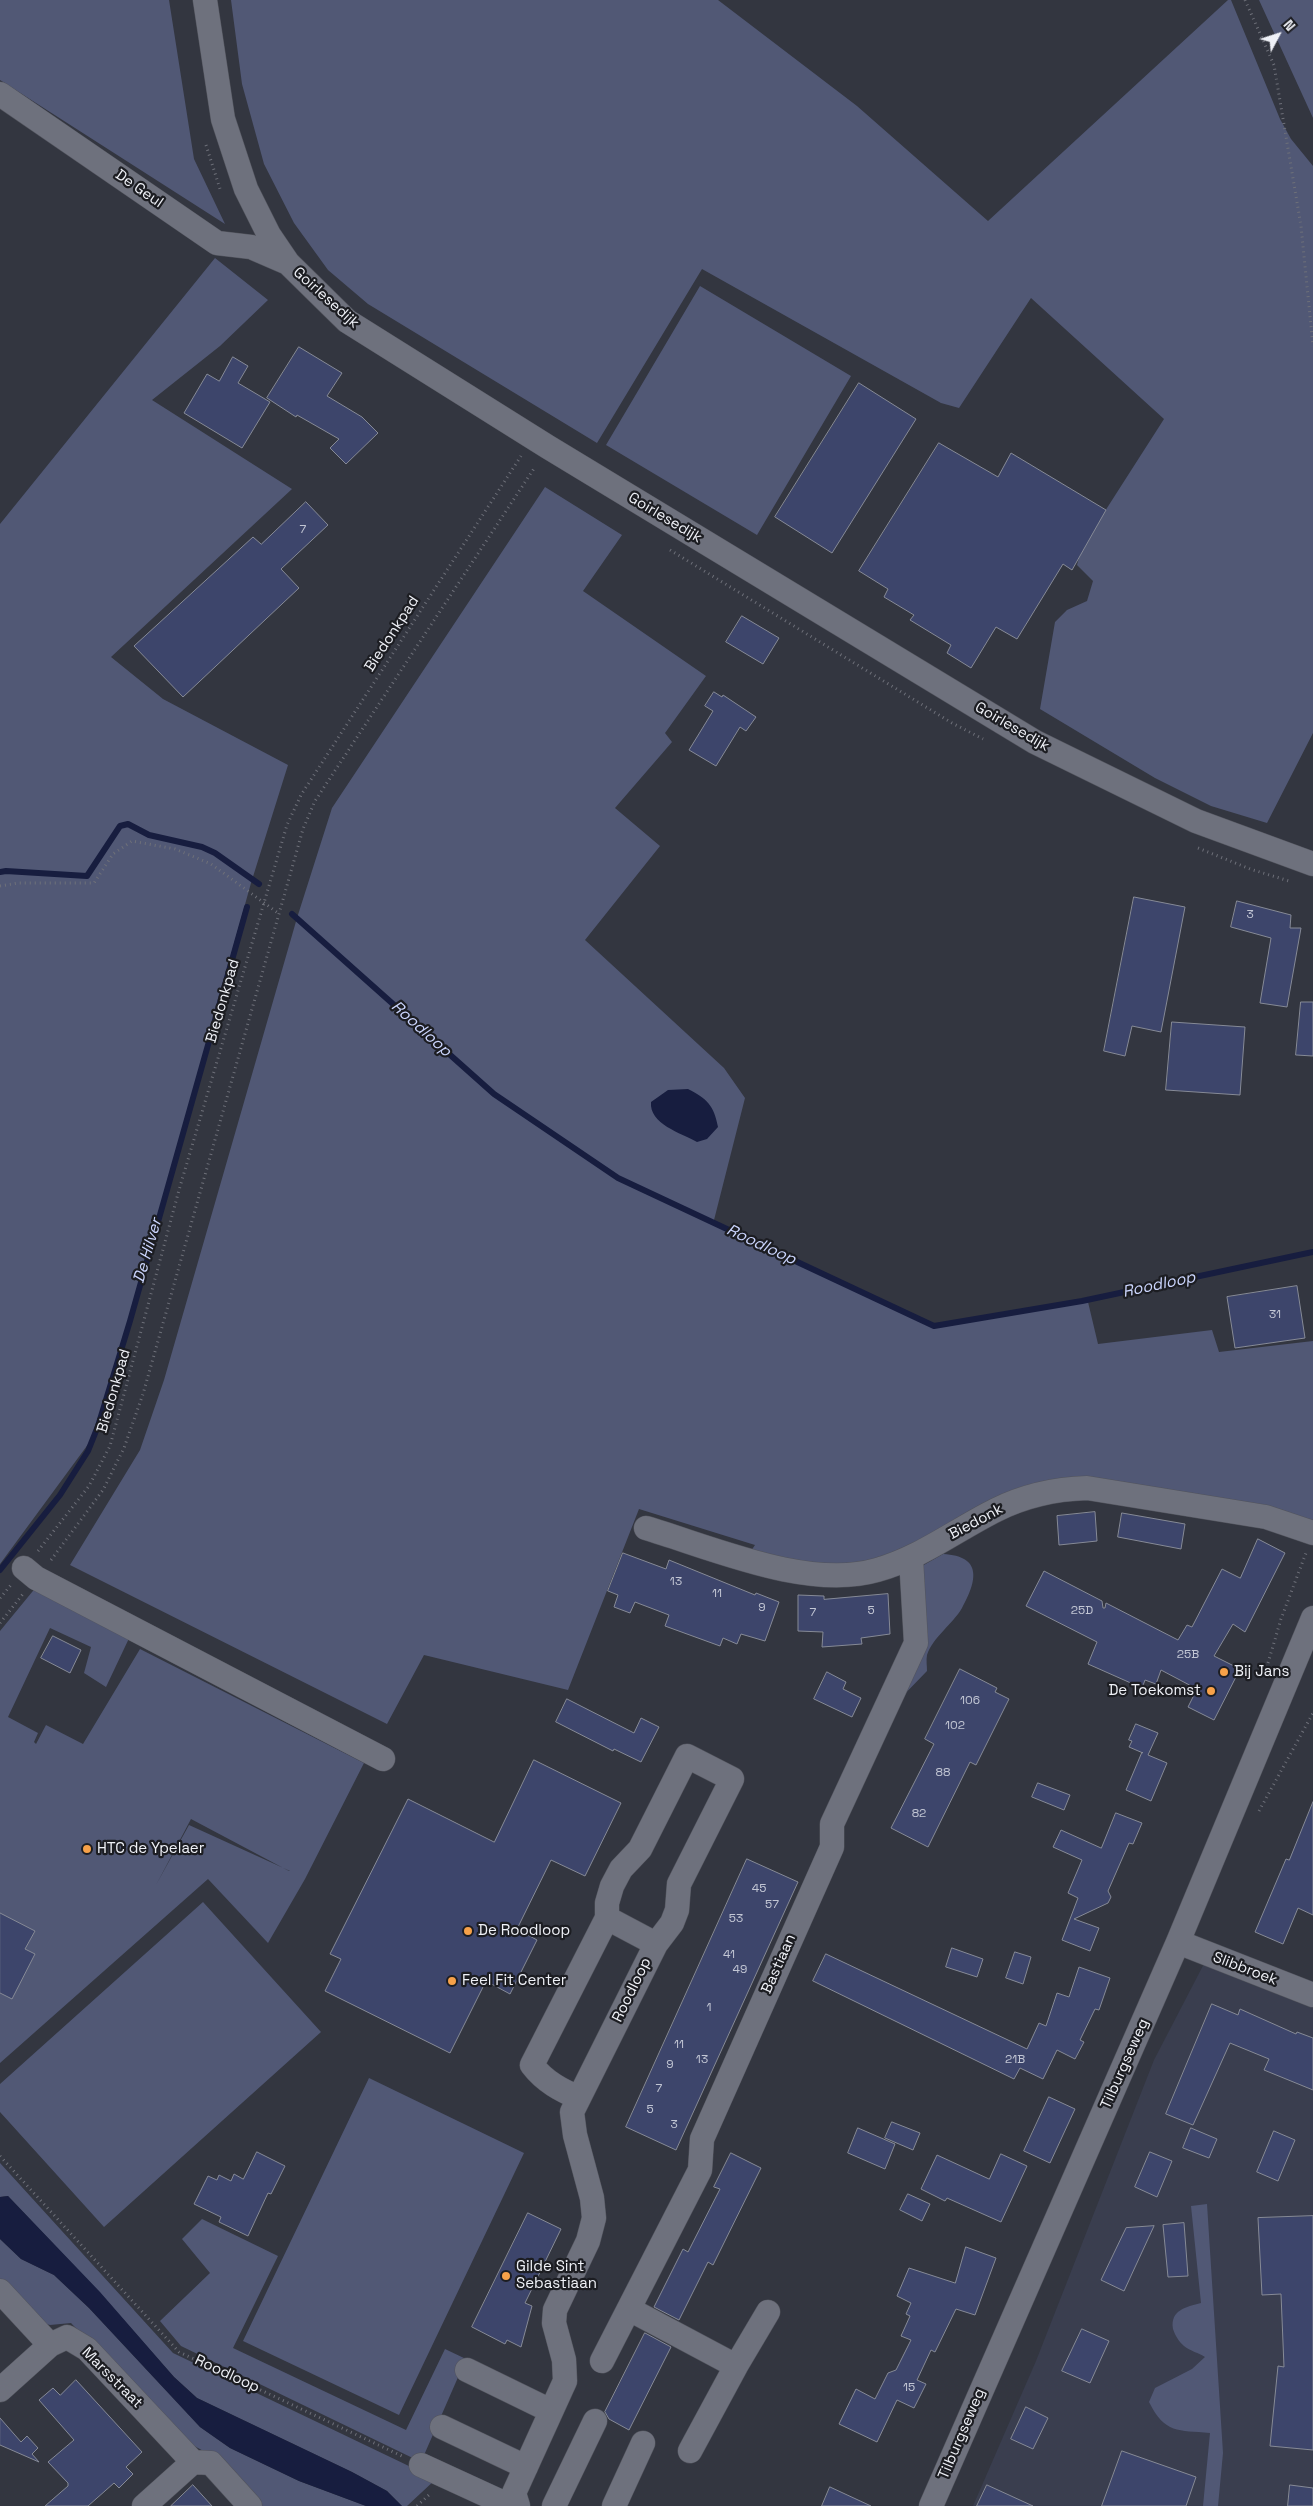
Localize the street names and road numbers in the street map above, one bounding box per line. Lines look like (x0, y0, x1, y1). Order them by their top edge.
street label: De Geul (112, 166, 166, 212)
street label: Goirlesedijk (289, 264, 363, 332)
street label: Goirlesedijk (625, 489, 705, 547)
street label: Biedonkpad (361, 593, 423, 675)
street label: Goirlesedijk (972, 698, 1052, 756)
street label: Biedonkpad (202, 957, 244, 1045)
street label: Biedonkpad (93, 1347, 135, 1435)
street label: Biedonk (946, 1500, 1006, 1544)
street label: Bastiaan (758, 1931, 800, 1997)
street label: Slibbroek (1210, 1949, 1280, 1989)
street label: Roodloop (609, 1955, 655, 2025)
street label: Tilburgseweg (1097, 2016, 1153, 2112)
street label: Marsstraat (78, 2344, 146, 2412)
street label: Roodloop (192, 2351, 262, 2397)
street label: Tilburgseweg (935, 2386, 989, 2482)

